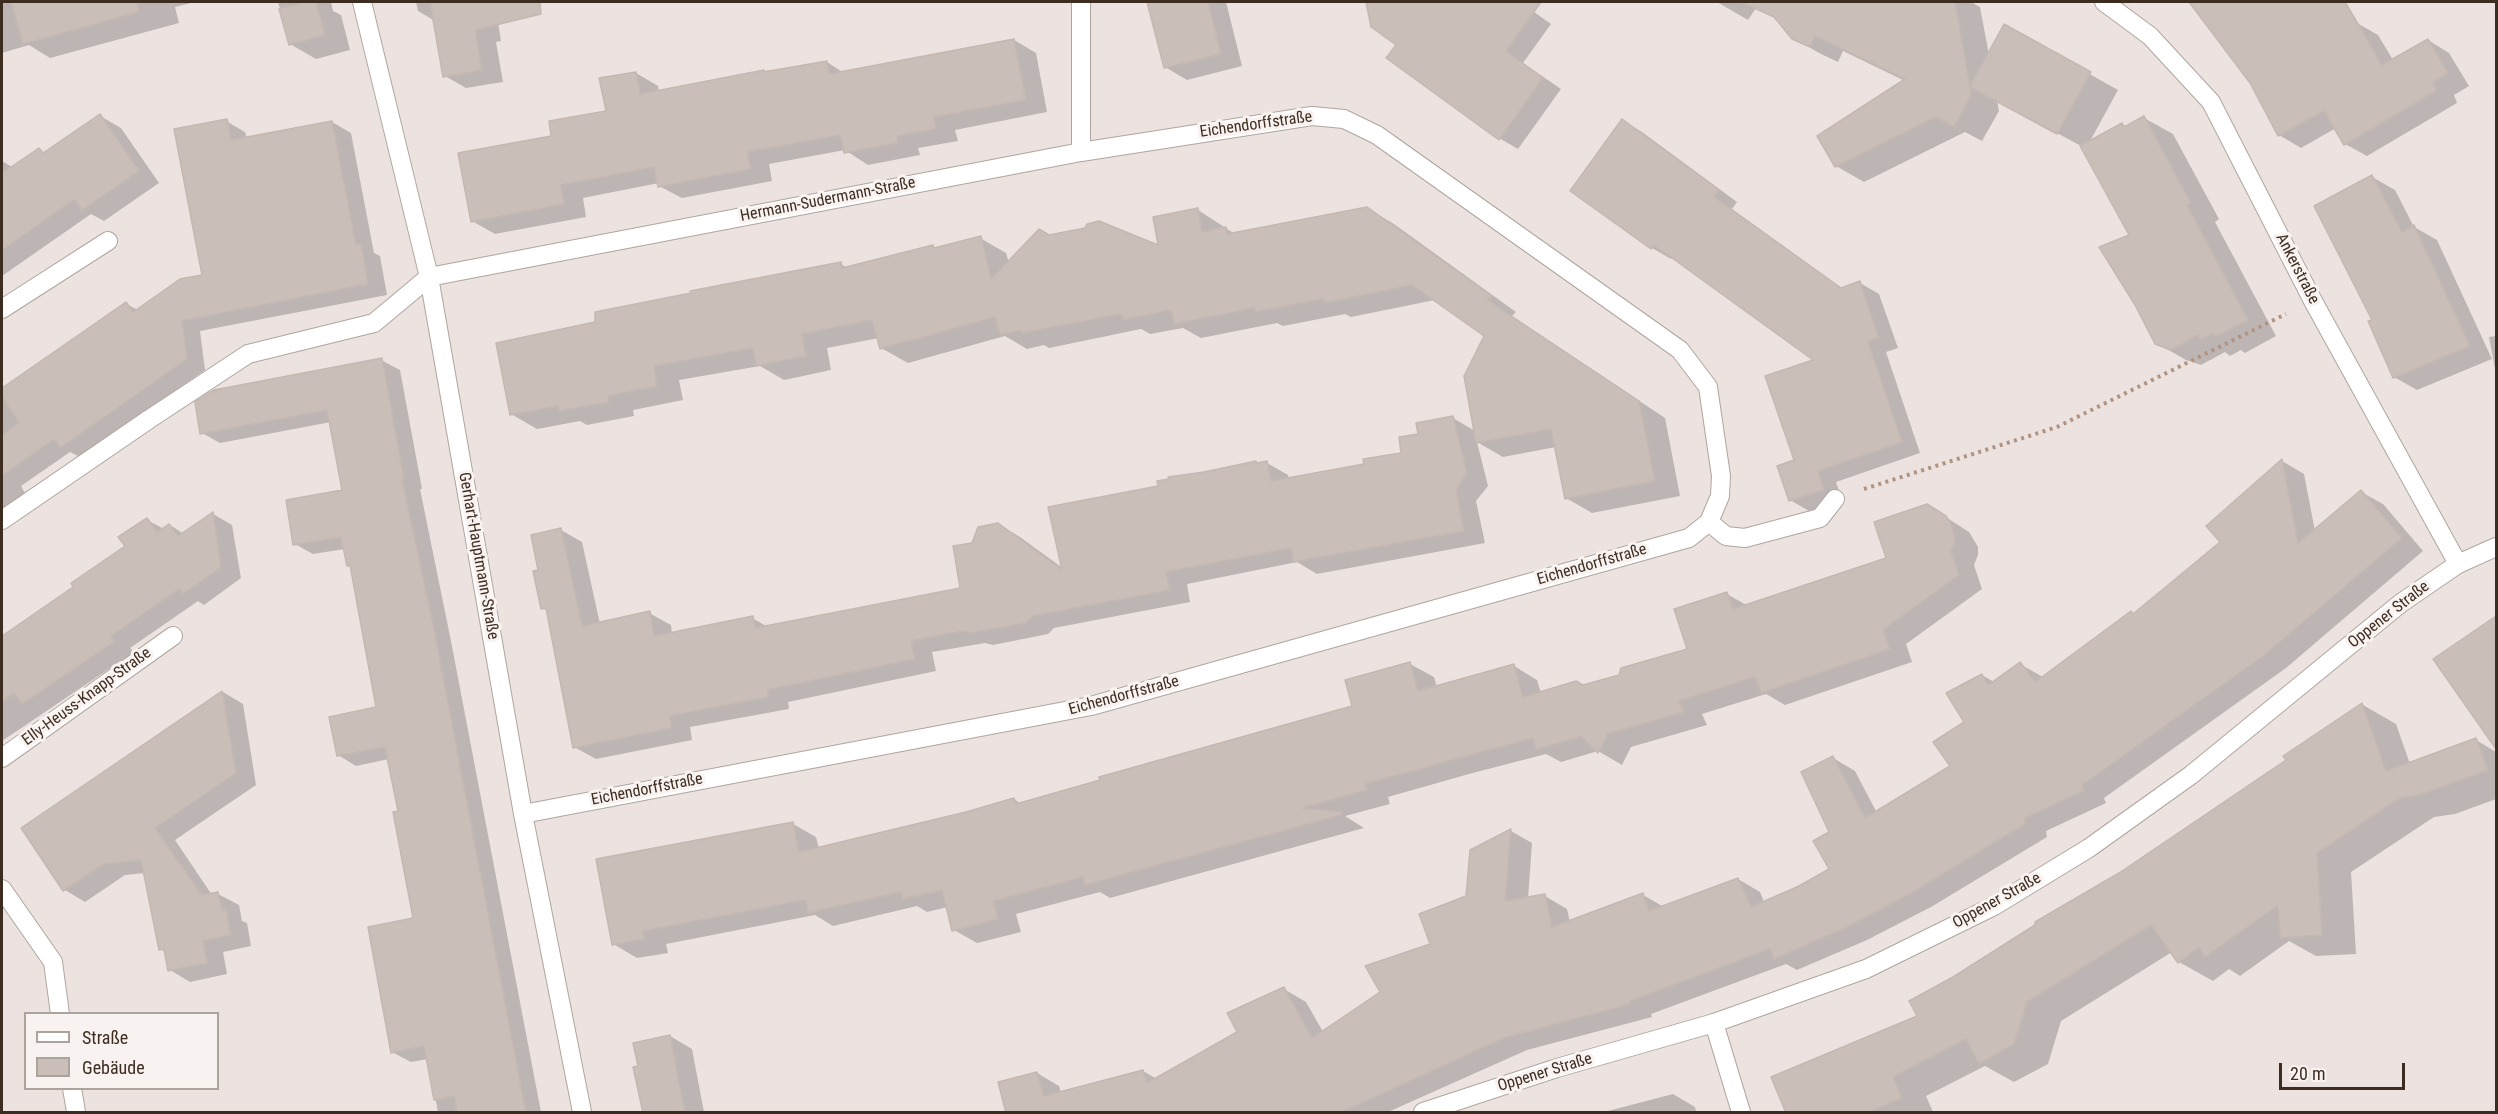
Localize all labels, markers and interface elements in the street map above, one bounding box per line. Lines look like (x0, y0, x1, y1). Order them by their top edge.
street label: Eichendorffstraße (1199, 108, 1313, 142)
street label: Hermann-Sudermann-Straße (739, 174, 917, 226)
street label: Ankerstraße (2271, 231, 2323, 307)
street label: Gerhart-Hauptmann-Straße (454, 471, 502, 641)
street label: Eichendorffstraße (1535, 540, 1649, 590)
street label: Oppener Straße (2345, 577, 2433, 653)
street label: Elly-Heuss-Knapp-Straße (19, 644, 155, 750)
street label: Eichendorffstraße (1067, 672, 1181, 720)
street label: Eichendorffstraße (590, 770, 704, 810)
street label: Oppener Straße (1950, 869, 2044, 933)
legend (24, 1012, 219, 1090)
text: Straße (82, 1027, 128, 1048)
street label: Oppener Straße (1495, 1050, 1595, 1096)
scale bar (2282, 1051, 2408, 1089)
text: Gebäude (82, 1057, 145, 1078)
text: 20 m (2290, 1063, 2325, 1084)

